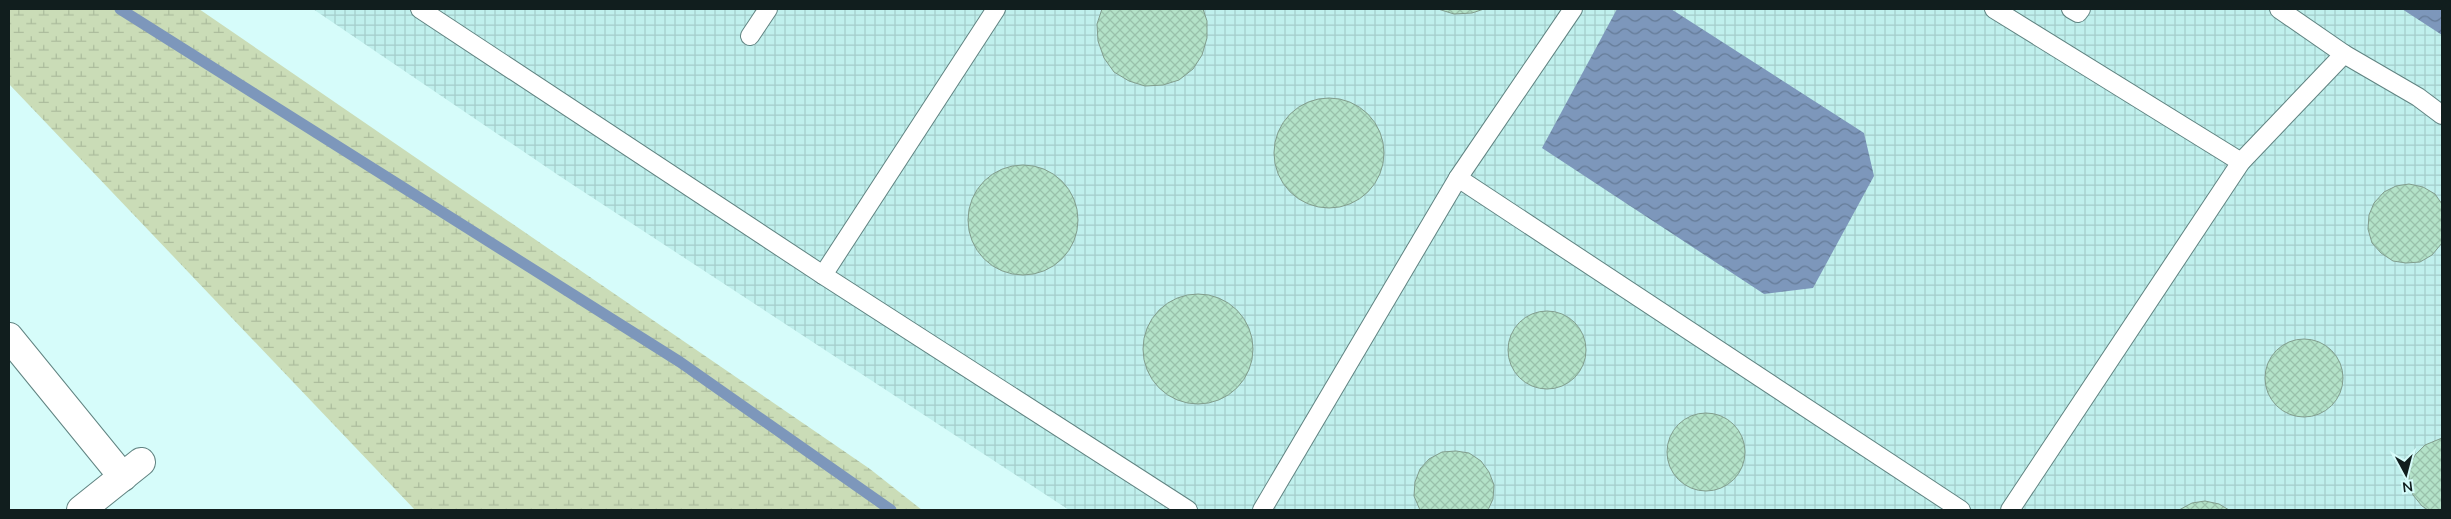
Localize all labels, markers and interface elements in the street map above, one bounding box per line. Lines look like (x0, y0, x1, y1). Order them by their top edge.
north arrow (2381, 449, 2431, 499)
text: N (2401, 477, 2414, 496)

